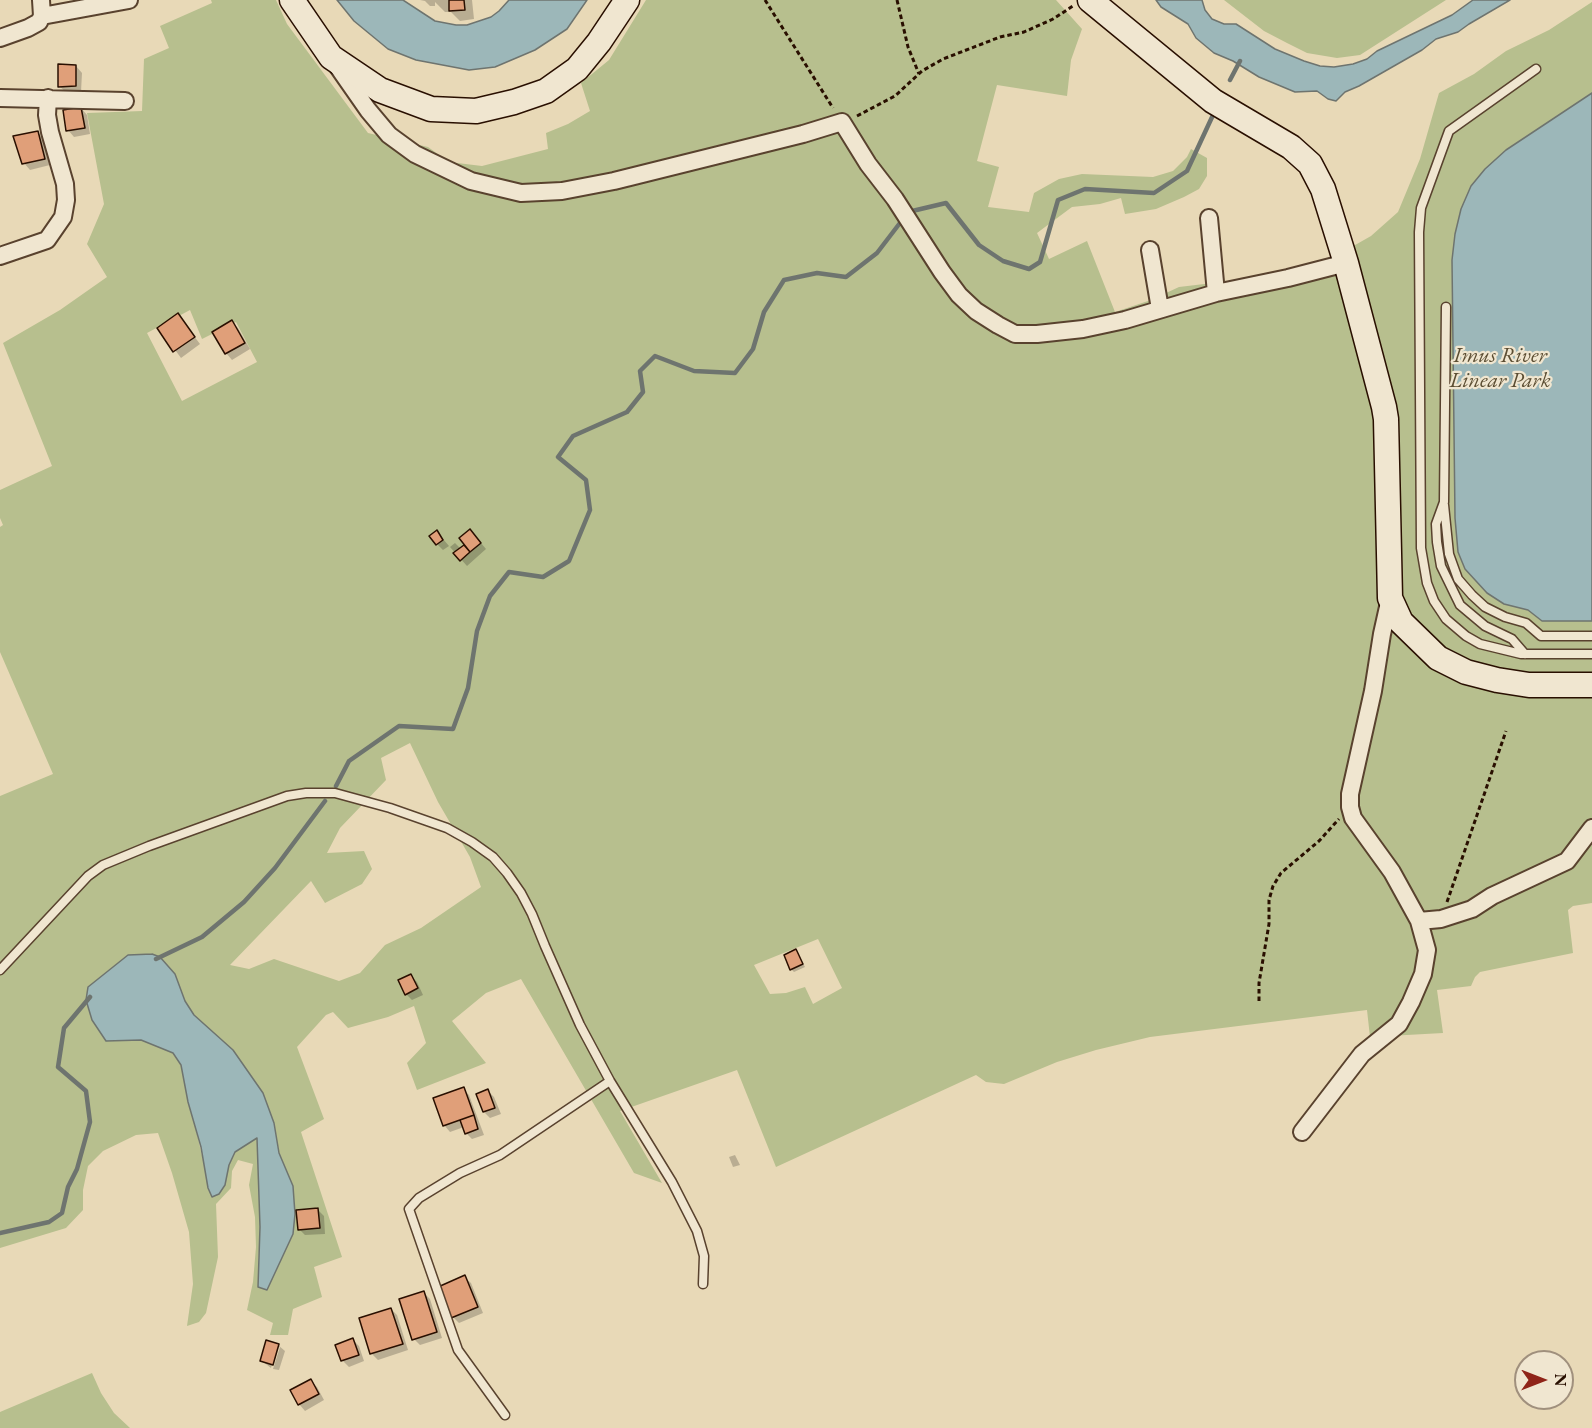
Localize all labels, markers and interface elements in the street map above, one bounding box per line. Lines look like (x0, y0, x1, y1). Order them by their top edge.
park label: Imus River Linear Park (1449, 343, 1551, 394)
north arrow (1514, 1350, 1574, 1410)
text: N (1550, 1374, 1571, 1386)

